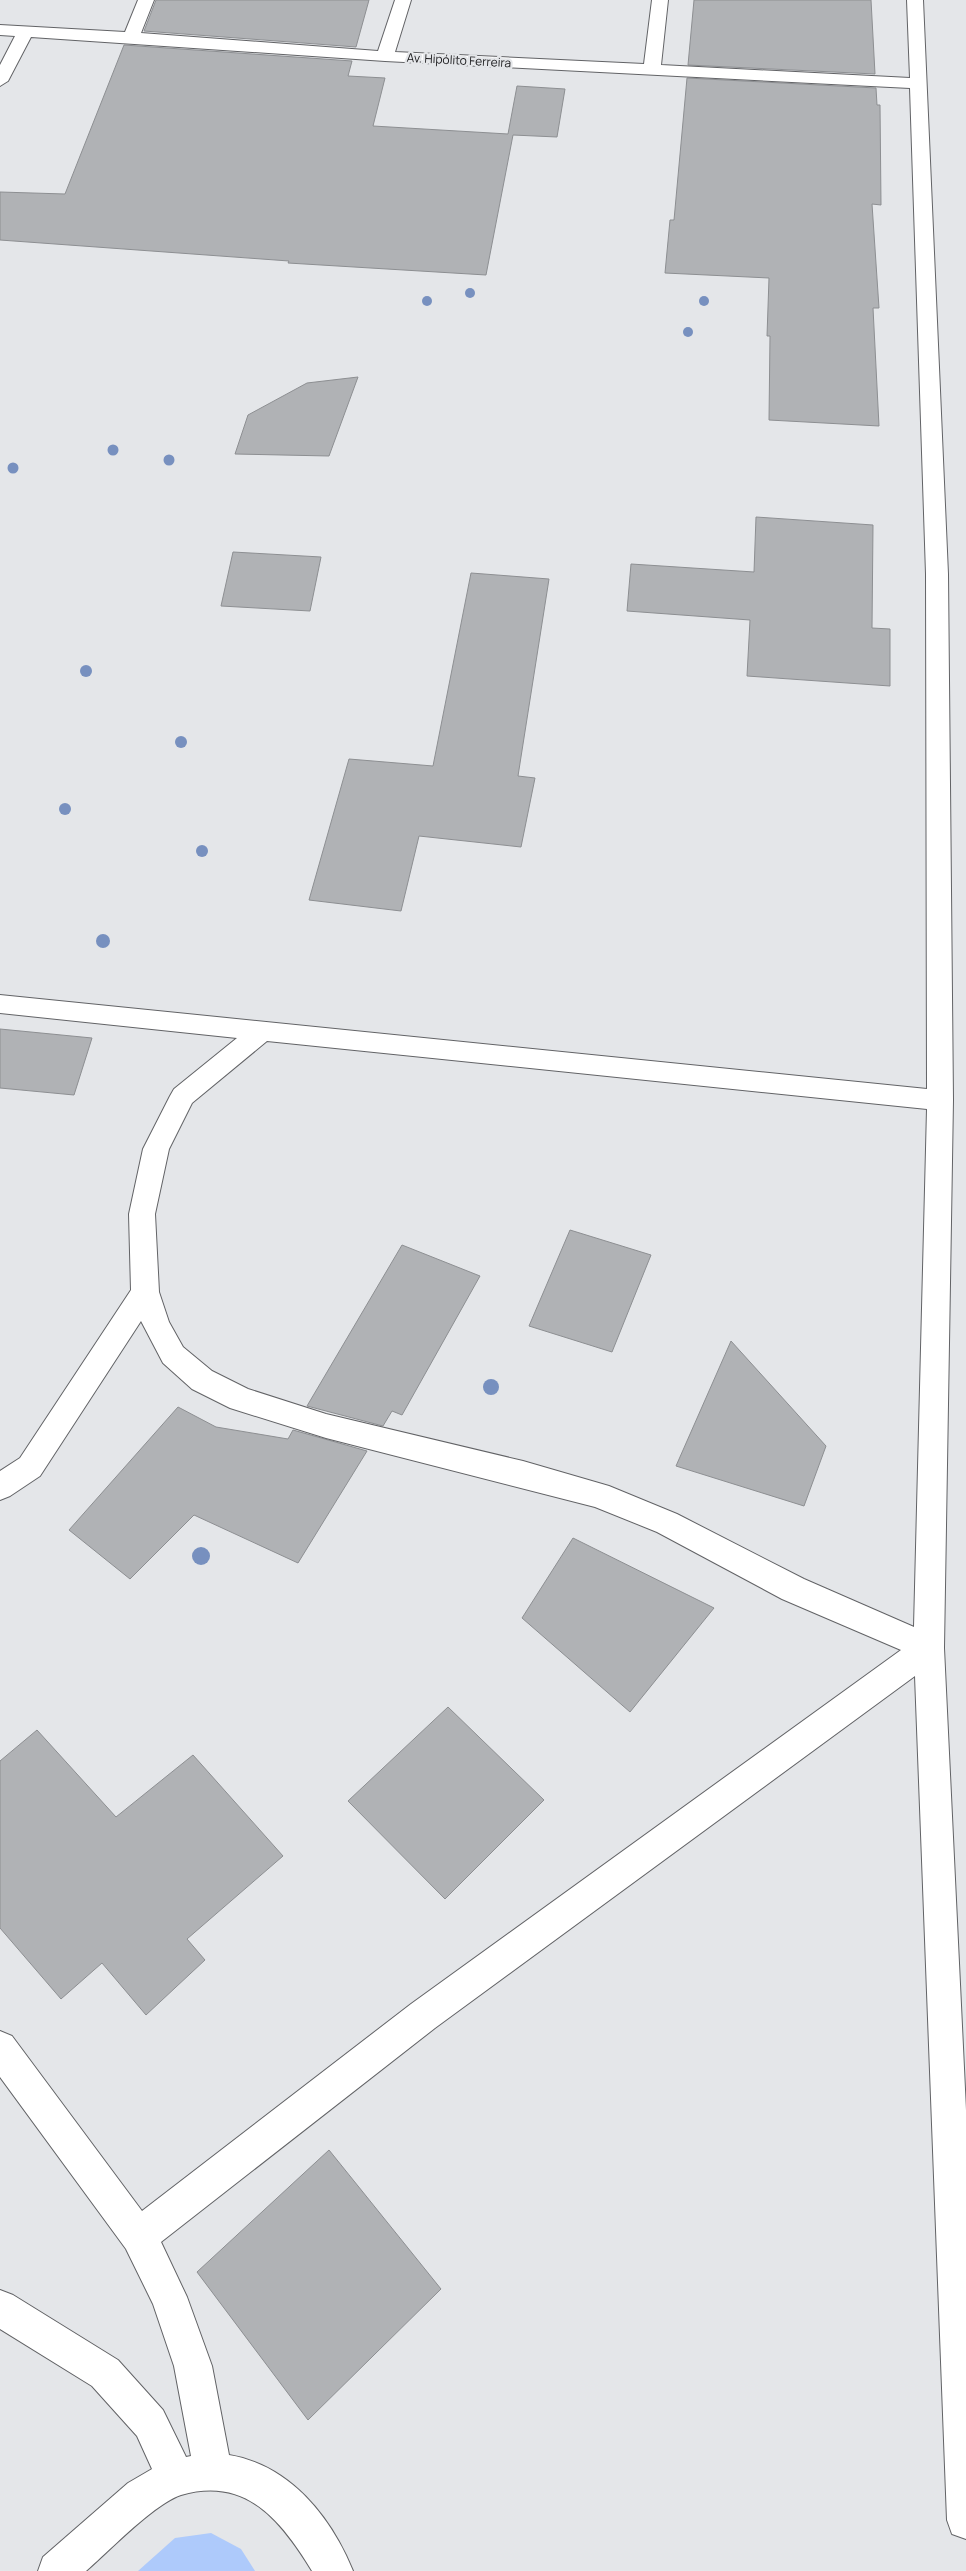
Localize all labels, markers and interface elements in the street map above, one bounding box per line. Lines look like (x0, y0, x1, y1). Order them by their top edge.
street label: Av. Hipólito Ferreira (406, 49, 512, 71)

